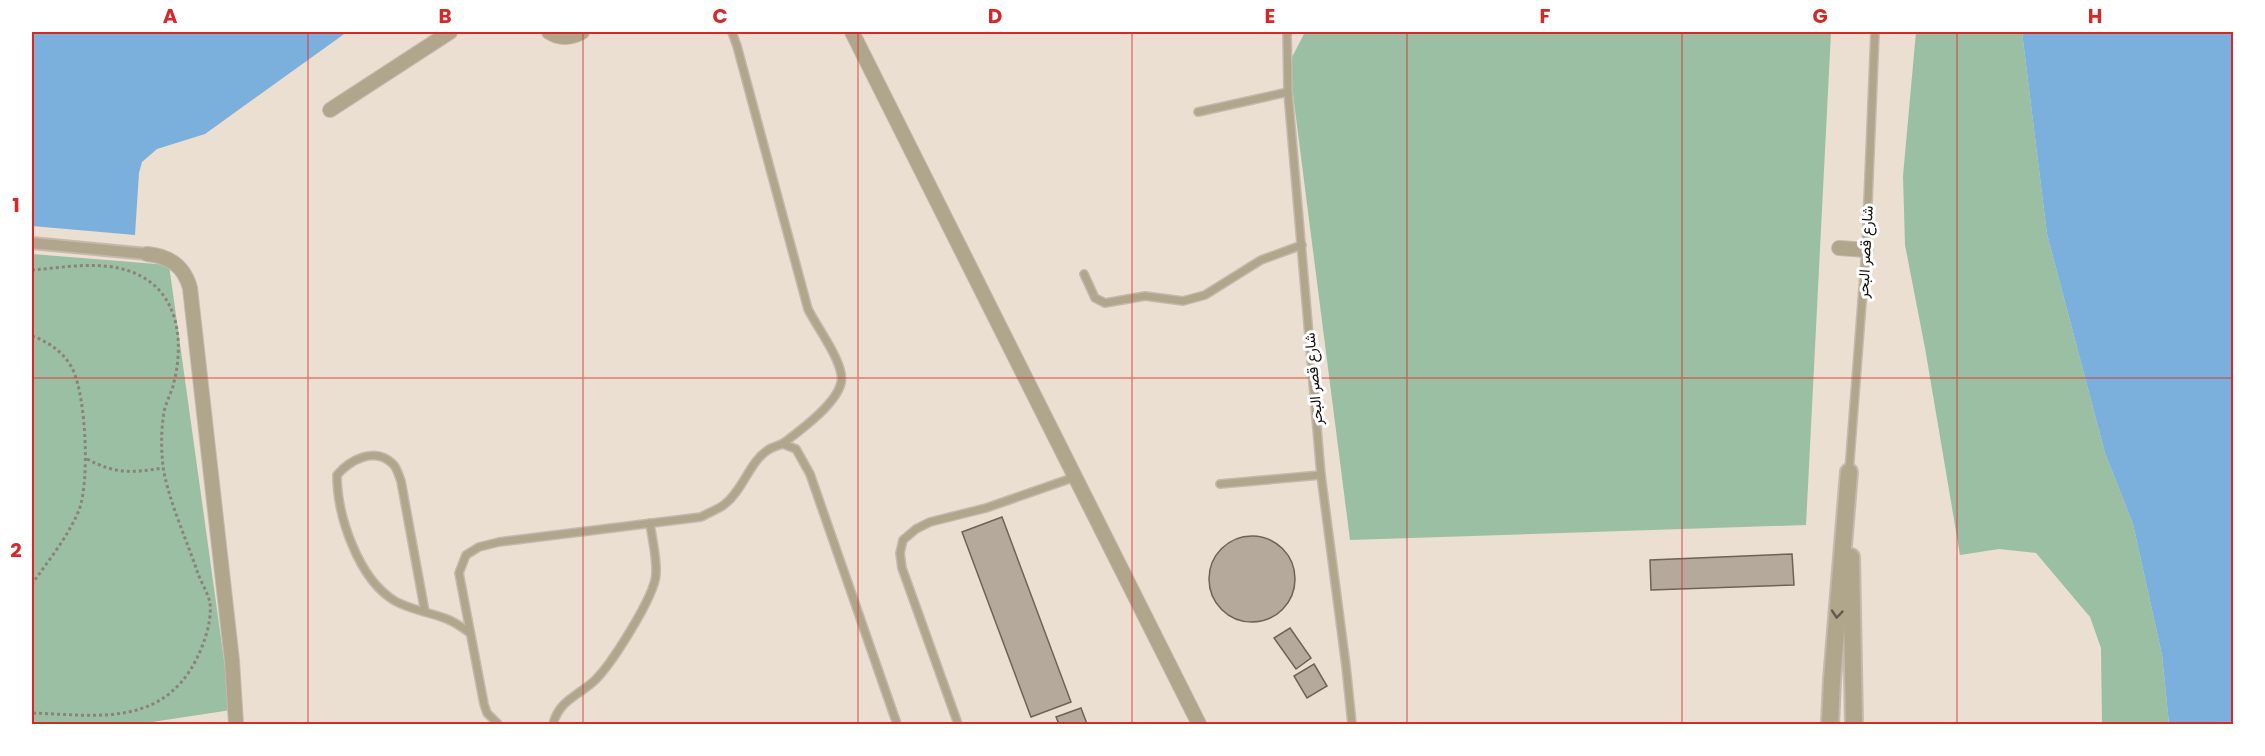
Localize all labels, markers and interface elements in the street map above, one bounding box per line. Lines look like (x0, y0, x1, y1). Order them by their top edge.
text: A (163, 2, 178, 30)
text: B (438, 2, 452, 30)
text: C (712, 2, 728, 30)
text: D (988, 2, 1002, 30)
text: E (1265, 2, 1275, 30)
text: F (1540, 2, 1551, 30)
text: G (1812, 2, 1828, 30)
text: H (2088, 2, 2102, 30)
text: 1 (12, 191, 20, 219)
street label: شارع قصر البحر (1852, 205, 1879, 300)
street label: شارع قصر البحر (1298, 332, 1329, 427)
text: 2 (10, 536, 22, 564)
one-way arrow (1831, 610, 1844, 619)

